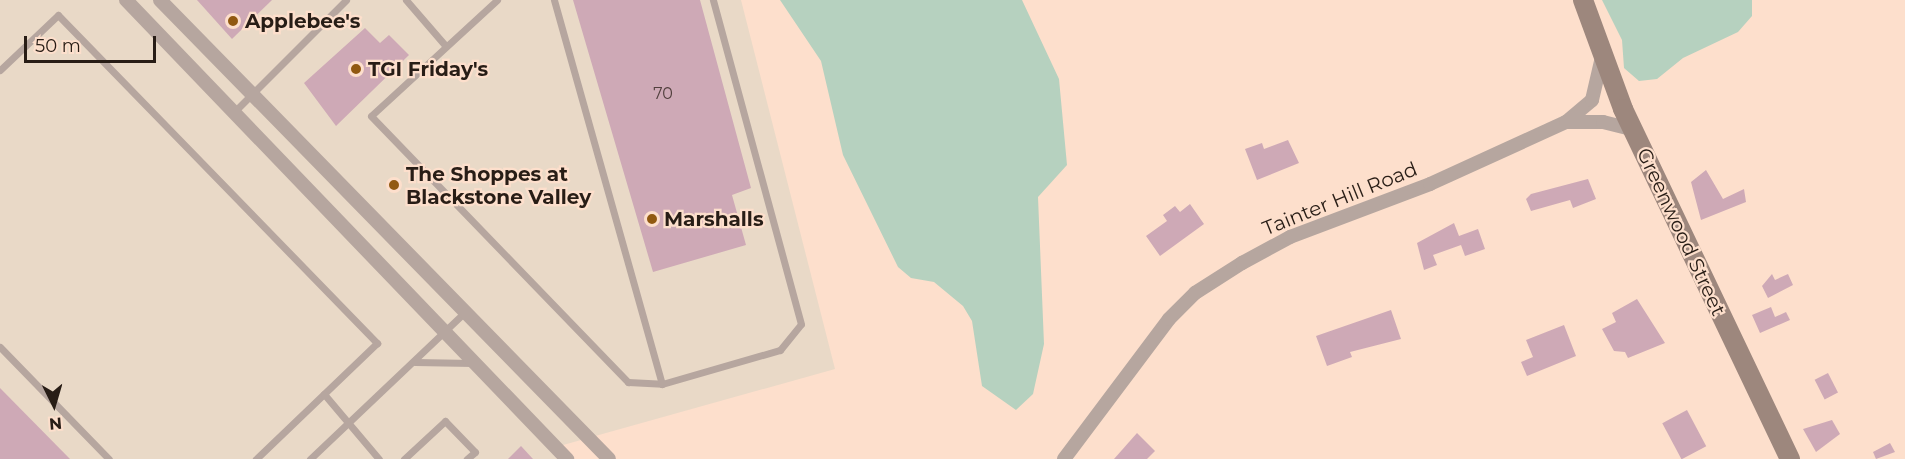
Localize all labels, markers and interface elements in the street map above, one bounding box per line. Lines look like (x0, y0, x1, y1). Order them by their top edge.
place label: Applebee's (245, 9, 360, 33)
marker: Applebee's (226, 14, 240, 28)
scale bar (27, 24, 159, 62)
text: 50 m (35, 35, 81, 57)
place label: TGI Friday's (368, 57, 488, 81)
marker: TGI Friday's (349, 62, 363, 76)
house number: 70 (653, 84, 673, 104)
street label: Greenwood Street (1632, 144, 1730, 320)
street label: Tainter Hill Road (1259, 157, 1421, 241)
place label: The Shoppes at Blackstone Valley (406, 162, 591, 209)
marker: The Shoppes at Blackstone Valley (387, 178, 401, 192)
place label: Marshalls (664, 207, 763, 231)
marker: Marshalls (645, 212, 659, 226)
north arrow (24, 375, 84, 435)
text: N (48, 413, 63, 433)

